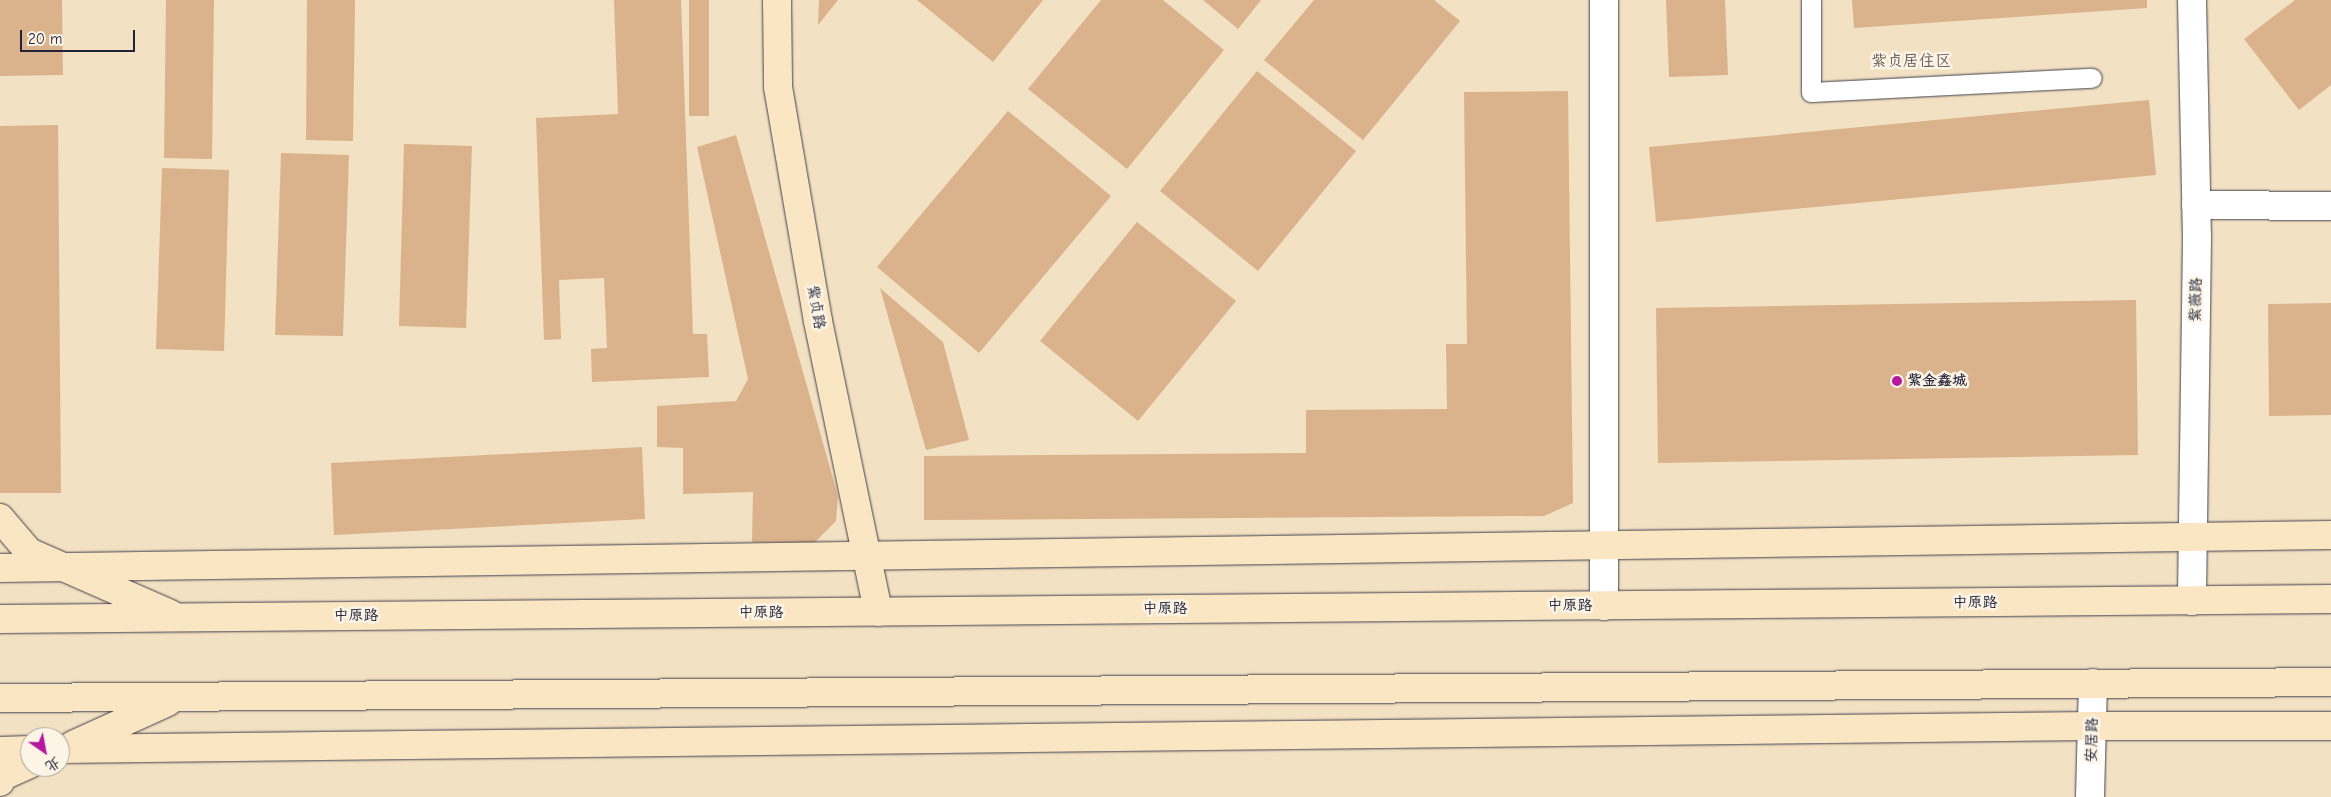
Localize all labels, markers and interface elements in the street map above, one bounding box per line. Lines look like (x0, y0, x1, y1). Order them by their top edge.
scale bar (22, 20, 138, 52)
text: 20 m (28, 30, 62, 48)
district label: 紫贞居住区 (1871, 51, 1951, 71)
street label: 紫薇路 (2187, 277, 2205, 323)
street label: 紫贞路 (803, 283, 829, 331)
place label: 紫金鑫城 (1907, 372, 1967, 390)
marker: 紫金鑫城 (1891, 375, 1903, 387)
street label: 中原路 (1953, 594, 1997, 612)
street label: 中原路 (1548, 597, 1592, 615)
street label: 中原路 (1143, 600, 1187, 618)
street label: 中原路 (739, 604, 783, 622)
street label: 中原路 (334, 607, 378, 625)
street label: 安居路 (2083, 717, 2101, 763)
north arrow (20, 727, 70, 777)
text: 北 (42, 753, 63, 775)

